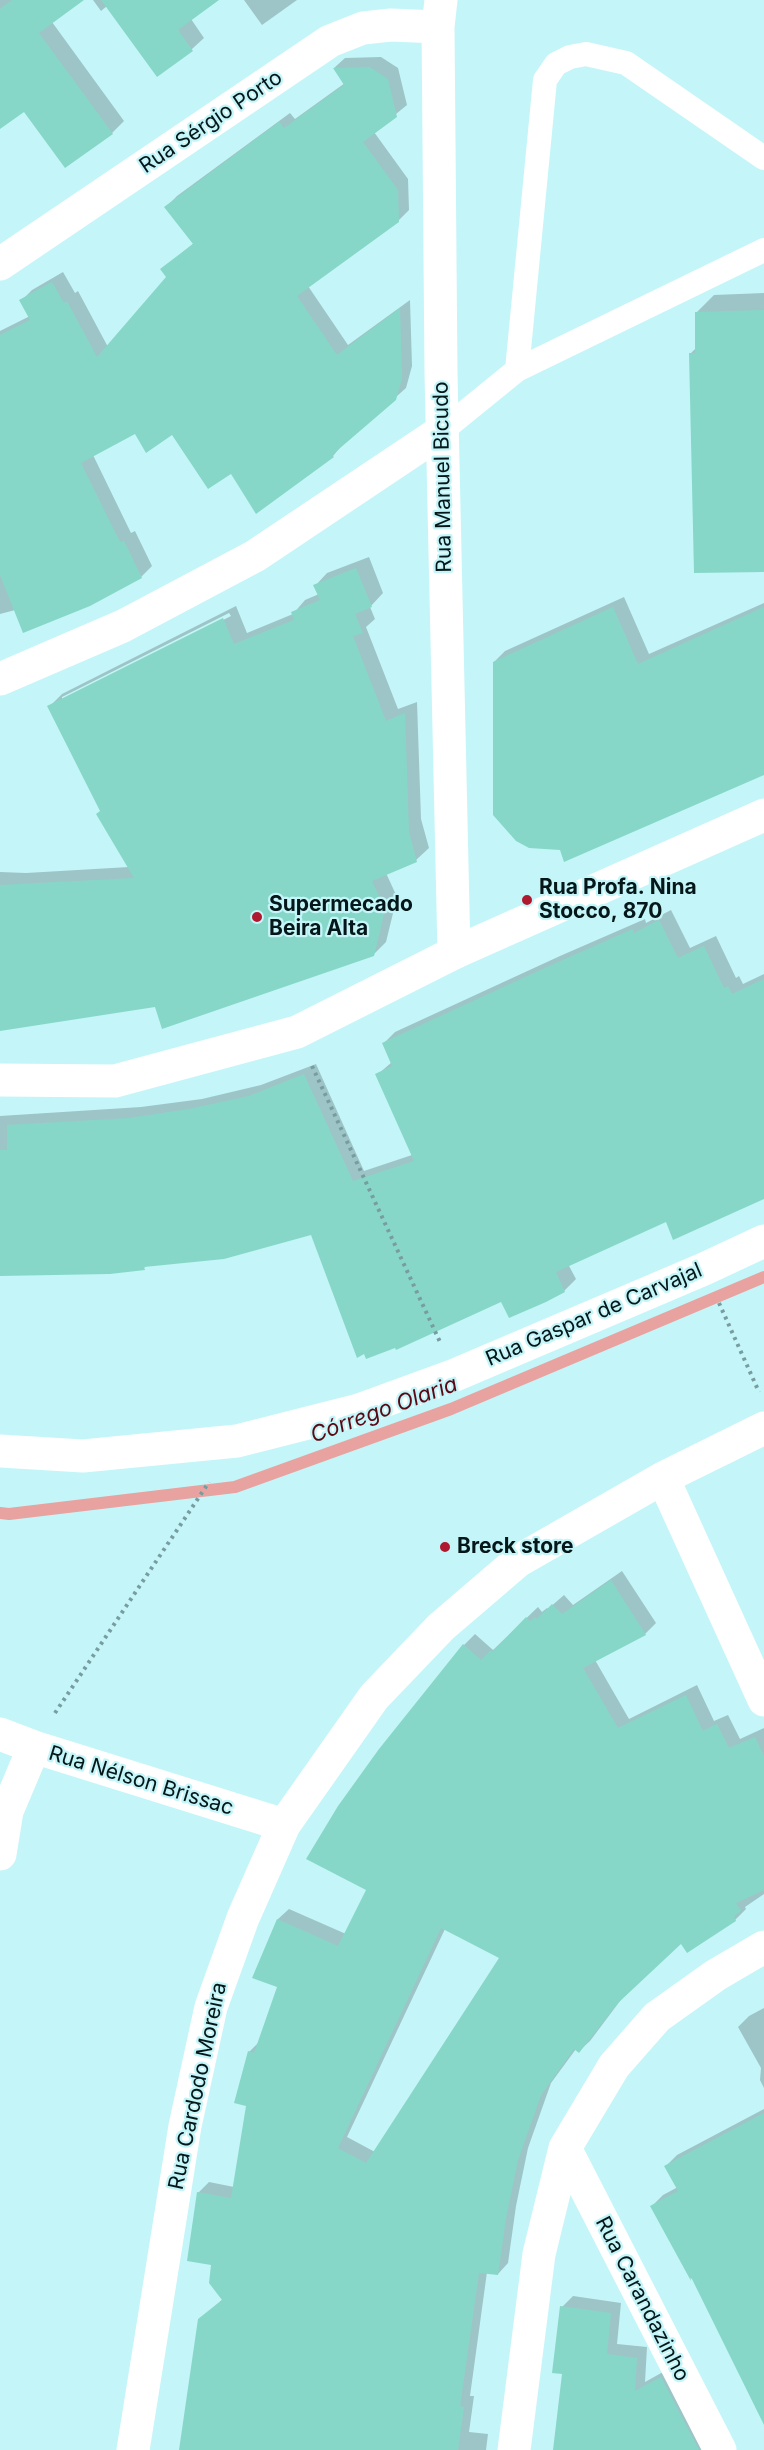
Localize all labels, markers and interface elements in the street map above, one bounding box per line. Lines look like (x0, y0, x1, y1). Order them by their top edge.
street label: Rua Sérgio Porto (135, 65, 287, 179)
street label: Rua Manuel Bicudo (429, 381, 457, 573)
place label: Rua Profa. Nina Stocco, 870 (539, 875, 697, 925)
place label: Supermecado Beira Alta (269, 892, 413, 942)
marker: Rua Profa. Nina Stocco, 870 (520, 893, 534, 907)
marker: Supermecado Beira Alta (250, 910, 264, 924)
street label: Rua Gaspar de Carvajal (482, 1258, 706, 1372)
water label: Córrego Olaria (307, 1371, 461, 1449)
place label: Breck store (457, 1534, 574, 1560)
marker: Breck store (438, 1540, 452, 1554)
street label: Rua Nélson Brissac (46, 1741, 236, 1821)
street label: Rua Cardodo Moreira (164, 1980, 232, 2192)
street label: Rua Carandazinho (590, 2212, 694, 2386)

